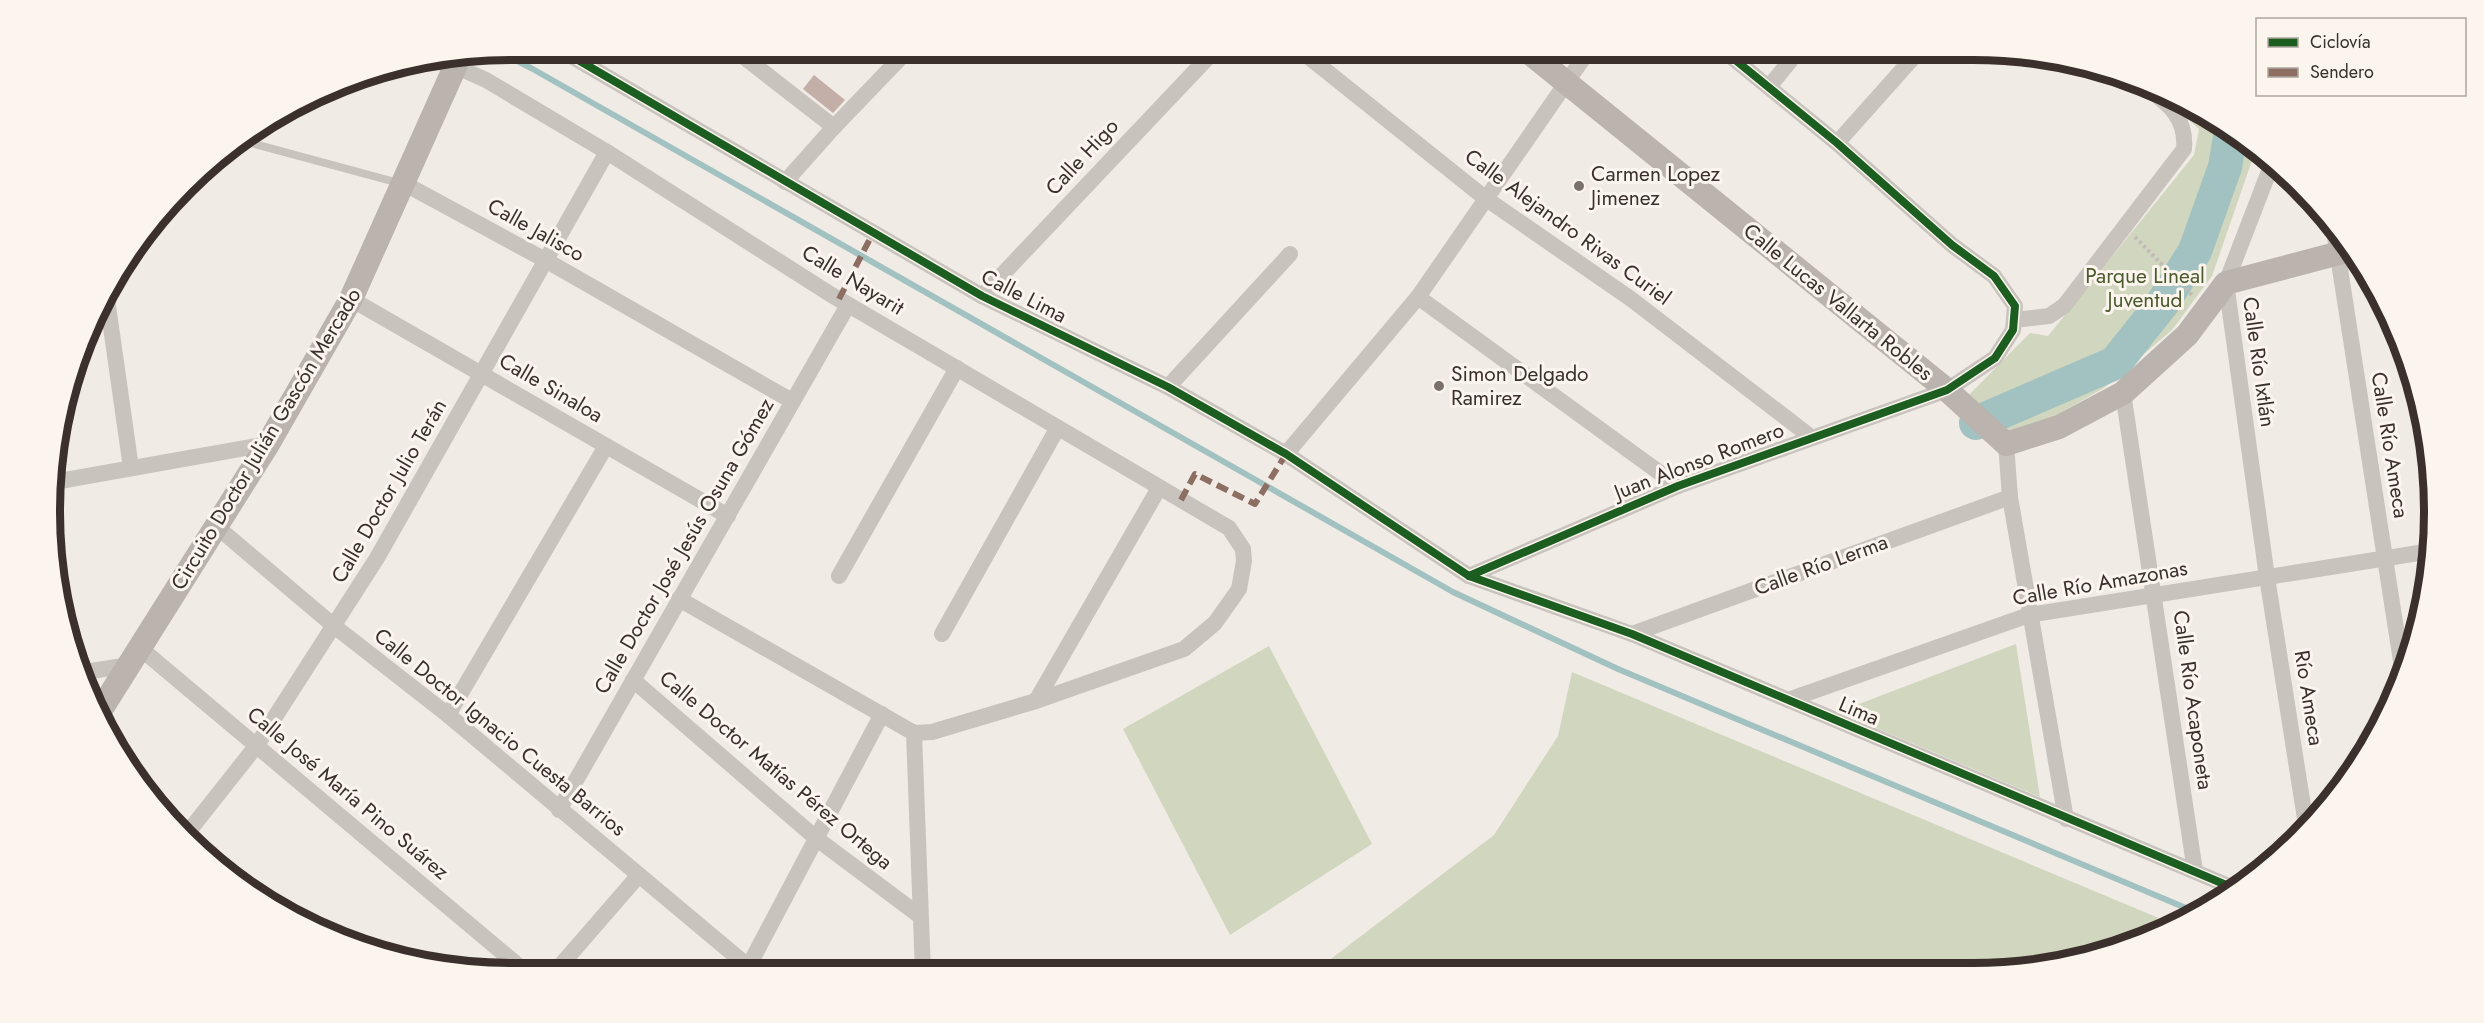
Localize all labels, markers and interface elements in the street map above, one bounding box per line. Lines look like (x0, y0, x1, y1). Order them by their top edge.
legend (2256, 18, 2466, 96)
text: Ciclovía (2310, 29, 2371, 55)
text: Sendero (2310, 59, 2374, 85)
street label: Calle Higo (1039, 112, 1125, 202)
street label: Calle Alejandro Rivas Curiel (1459, 142, 1677, 312)
place label: Carmen Lopez Jimenez (1588, 159, 1721, 213)
marker: Carmen Lopez Jimenez (1572, 179, 1586, 193)
street label: Calle Jalisco (482, 191, 590, 269)
street label: Calle Lucas Vallarta Robles (1737, 216, 1939, 388)
street label: Calle Nayarit (796, 238, 910, 322)
park label: Parque Lineal Juventud (2085, 261, 2205, 315)
street label: Calle Lima (976, 262, 1072, 330)
street label: Circuito Doctor Julián Gascón Mercado (164, 282, 368, 596)
street label: Calle Río Ixtlán (2235, 295, 2283, 429)
street label: Calle Sinaloa (493, 346, 609, 430)
place label: Simon Delgado Ramirez (1451, 359, 1589, 413)
street label: Calle Río Ameca (2364, 370, 2416, 520)
marker: Simon Delgado Ramirez (1432, 379, 1446, 393)
street label: Calle Doctor José Jesús Osuna Gómez (587, 392, 781, 699)
street label: Calle Doctor Julio Terán (324, 393, 454, 589)
street label: Juan Alonso Romero (1607, 415, 1788, 508)
street label: Calle Río Lerma (1750, 527, 1892, 603)
street label: Calle Río Amazonas (2010, 553, 2190, 613)
street label: Calle Río Acaponeta (2166, 608, 2220, 792)
street label: Calle Doctor Ignacio Cuesta Barrios (368, 621, 632, 843)
street label: Río Ameca (2287, 648, 2331, 748)
street label: Calle Doctor Matías Pérez Ortega (653, 663, 899, 877)
street label: Lima (1834, 689, 1884, 733)
street label: Calle José María Pino Suárez (241, 700, 456, 887)

